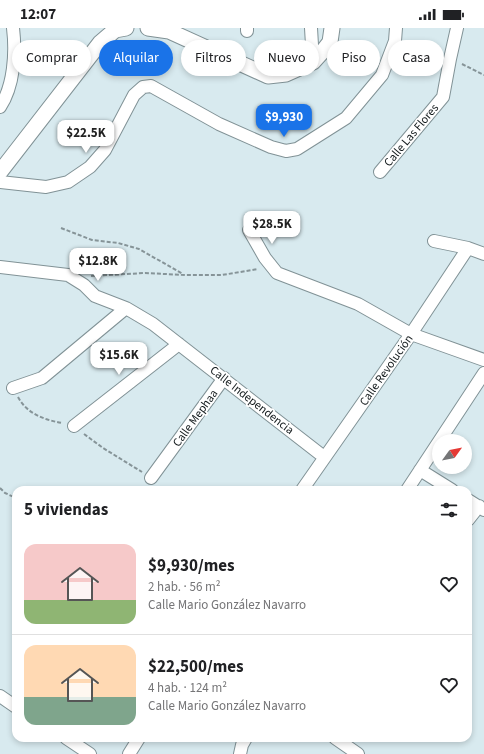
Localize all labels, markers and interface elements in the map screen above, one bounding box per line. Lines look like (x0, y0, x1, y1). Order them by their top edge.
text: 12:07 (20, 4, 56, 25)
chip: Comprar (12, 40, 91, 76)
chip: Alquilar (99, 40, 173, 76)
chip: Filtros (181, 40, 246, 76)
chip: Nuevo (254, 40, 319, 76)
chip: Piso (327, 40, 380, 76)
chip: Casa (388, 40, 444, 76)
street label: Calle Las Flores (380, 100, 443, 170)
pin: $9,930 (251, 104, 317, 138)
text: $9,930 (265, 108, 303, 126)
pin: $22.5K (53, 120, 119, 154)
text: $22.5K (66, 124, 106, 142)
pin: $28.5K (239, 211, 305, 245)
text: $28.5K (252, 215, 292, 233)
pin: $12.8K (65, 248, 131, 282)
text: $12.8K (78, 252, 118, 270)
street label: Calle Revolución (356, 331, 417, 409)
pin: $15.6K (86, 342, 152, 376)
text: $15.6K (99, 346, 139, 364)
street label: Calle Independencia (206, 362, 297, 439)
street label: Calle Mephaa (169, 386, 222, 451)
north arrow (432, 434, 472, 474)
map controls (432, 434, 472, 474)
text: 5 viviendas (24, 498, 108, 522)
icon: filters (438, 499, 460, 521)
text: $9,930/mes (148, 554, 235, 578)
icon: home (56, 560, 104, 608)
icon: heart (438, 573, 460, 595)
text: 2 hab. · 56 m² (148, 578, 221, 596)
text: Calle Mario González Navarro (148, 596, 306, 614)
text: $22,500/mes (148, 655, 244, 679)
icon: home (56, 661, 104, 709)
icon: heart (438, 674, 460, 696)
text: 4 hab. · 124 m² (148, 679, 227, 697)
text: Calle Mario González Navarro (148, 697, 306, 715)

